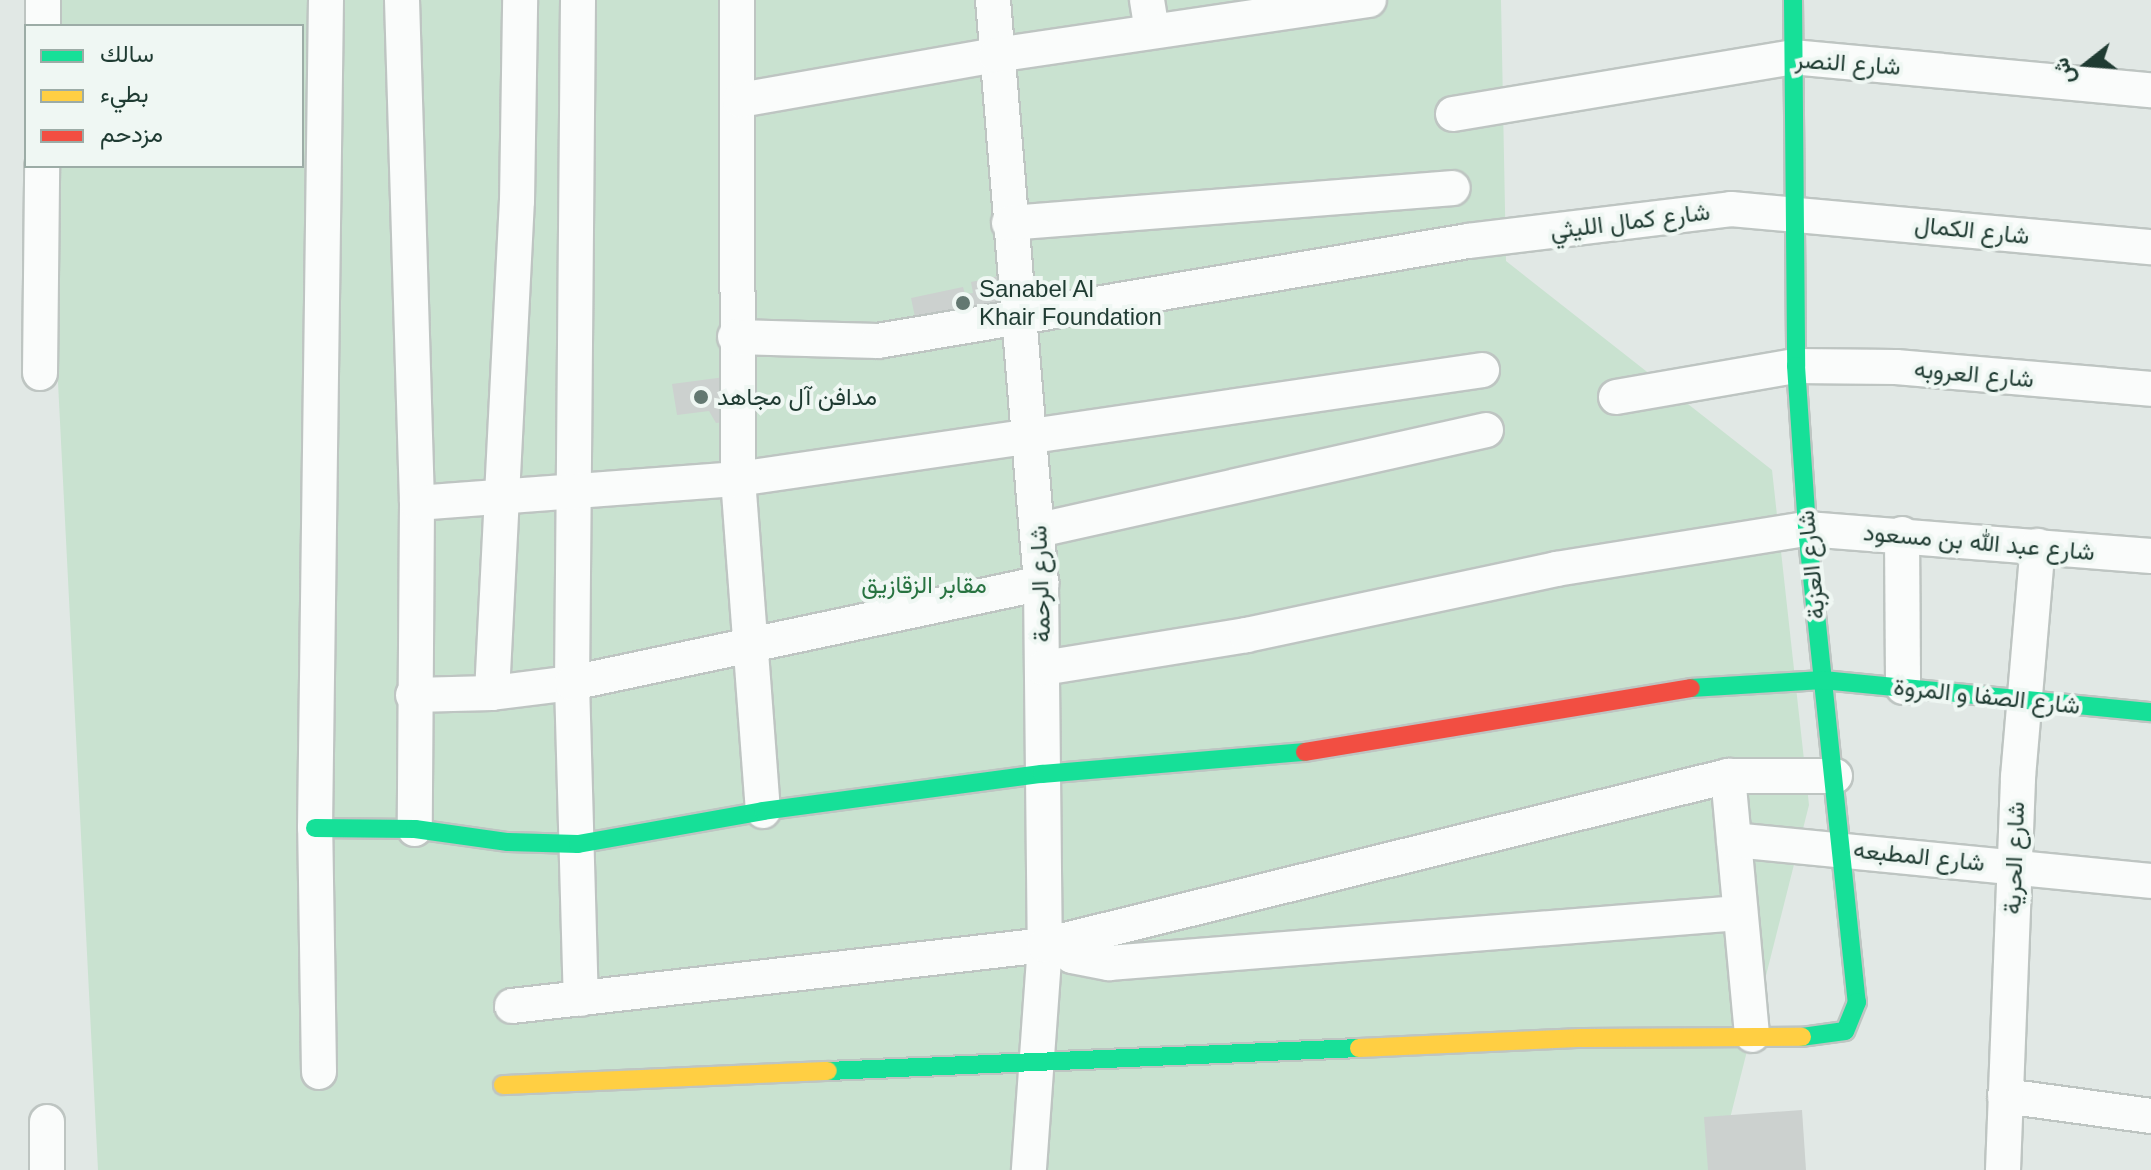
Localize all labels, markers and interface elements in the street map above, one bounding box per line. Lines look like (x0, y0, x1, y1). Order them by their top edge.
legend (24, 24, 304, 168)
north arrow (2047, 24, 2127, 104)
text: سالك (100, 40, 154, 67)
street label: شارع النصر (1794, 45, 1902, 81)
text: ش (2048, 55, 2079, 87)
text: بطيء (100, 80, 149, 107)
text: مزدحم (100, 120, 163, 147)
street label: شارع كمال الليثي (1549, 197, 1711, 245)
street label: شارع الكمال (1913, 210, 2031, 250)
place label: Sanabel Al Khair Foundation (979, 275, 1162, 331)
marker: Sanabel Al Khair Foundation (954, 294, 972, 312)
street label: شارع العروبه (1913, 354, 2035, 394)
place label: مدافن آل مجاهد (717, 383, 877, 411)
marker: مدافن آل مجاهد (692, 388, 710, 406)
street label: شارع العزبة (1791, 509, 1831, 621)
street label: شارع عبد الله بن مسعود (1862, 518, 2096, 566)
street label: شارع الرحمة (1024, 525, 1056, 643)
park label: مقابر الزقازيق (861, 571, 987, 599)
street label: شارع الصفا و المروة (1892, 672, 2082, 720)
street label: شارع الحرية (1998, 801, 2030, 915)
street label: شارع المطبعه (1852, 835, 1986, 877)

